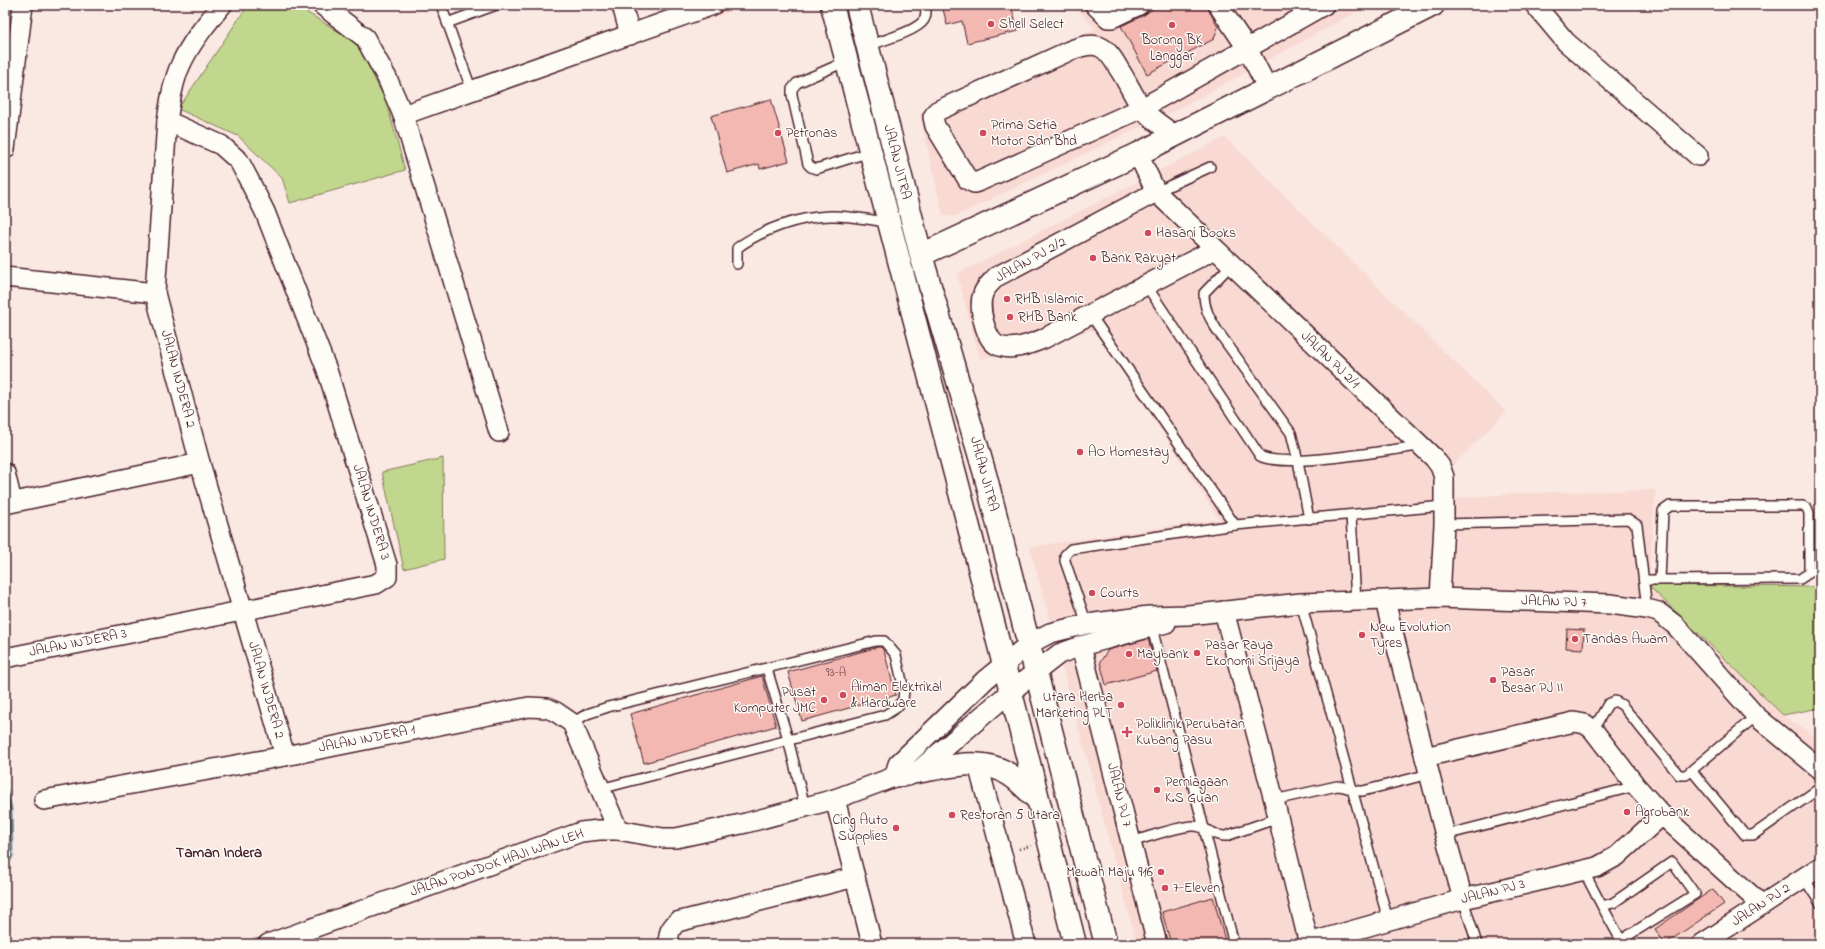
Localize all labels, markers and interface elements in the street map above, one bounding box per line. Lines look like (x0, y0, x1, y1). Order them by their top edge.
place label: Shell Select (999, 14, 1064, 35)
marker: Shell Select (986, 19, 996, 29)
marker: Borong BK Langgar (1167, 20, 1177, 30)
place label: Borong BK Langgar (1140, 30, 1203, 68)
place label: Prima Setia Motor Sdn Bhd (991, 115, 1077, 152)
street label: JALAN JITRA (878, 122, 916, 202)
place label: Petronas (786, 123, 837, 144)
marker: Petronas (773, 128, 783, 138)
marker: Prima Setia Motor Sdn Bhd (978, 128, 988, 138)
place label: Hasani Books (1156, 223, 1236, 244)
marker: Hasani Books (1143, 228, 1153, 238)
street label: JALAN PJ 2/2 (992, 232, 1070, 288)
place label: Bank Rakyat (1100, 248, 1176, 270)
marker: Bank Rakyat (1088, 253, 1098, 263)
place label: RHB Islamic (1015, 289, 1085, 310)
marker: RHB Islamic (1002, 294, 1012, 304)
place label: RHB Bank (1018, 307, 1078, 328)
marker: RHB Bank (1005, 312, 1015, 322)
street label: JALAN PJ 2/1 (1296, 326, 1365, 394)
street label: JALAN INDERA 2 (155, 328, 201, 430)
street label: JALAN JITRA (964, 434, 1004, 514)
place label: AO Homestay (1088, 442, 1169, 464)
marker: AO Homestay (1075, 447, 1085, 457)
street label: JALAN INDERA 3 (346, 461, 396, 563)
place label: Courts (1100, 583, 1139, 604)
marker: Courts (1087, 588, 1097, 598)
street label: JALAN PJ 7 (1521, 590, 1587, 614)
place label: New Evolution Tyres (1370, 617, 1451, 655)
street label: JALAN INDERA 3 (27, 623, 129, 663)
place label: Tandas Awam (1583, 629, 1668, 650)
marker: New Evolution Tyres (1357, 630, 1367, 640)
marker: Tandas Awam (1570, 634, 1580, 644)
place label: Pasar Raya Ekonomi Srijaya (1205, 635, 1300, 673)
street label: JALAN INDERA 2 (242, 639, 290, 741)
place label: Maybank (1137, 644, 1190, 666)
marker: Pasar Raya Ekonomi Srijaya (1192, 648, 1202, 658)
marker: Maybank (1124, 649, 1134, 659)
place label: Pasar Besar PJ II (1500, 662, 1563, 699)
house number: 93-A (826, 664, 846, 682)
marker: Pasar Besar PJ II (1488, 675, 1498, 685)
place label: Aiman Elektrikal & Hardware (851, 677, 942, 714)
place label: Pusat Komputer JMC (734, 682, 816, 719)
place label: Utara Herba Marketing PLT (1036, 687, 1113, 725)
marker: Aiman Elektrikal & Hardware (838, 690, 848, 700)
marker: Pusat Komputer JMC (819, 695, 829, 705)
marker: Utara Herba Marketing PLT (1116, 700, 1126, 710)
place label: Poliklinik Perubatan Kubang Pasu (1136, 714, 1245, 752)
street label: JALAN INDERA 1 (317, 719, 418, 759)
marker: Poliklinik Perubatan Kubang Pasu (1121, 726, 1133, 738)
street label: JALAN PJ 7 (1101, 761, 1137, 830)
place label: Perniagaan K.S Guan (1165, 772, 1228, 809)
marker: Perniagaan K.S Guan (1152, 785, 1162, 795)
place label: Agrobank (1635, 802, 1690, 824)
place label: Restoran 5 Utara (960, 805, 1060, 826)
marker: Agrobank (1622, 807, 1632, 817)
place label: Cing Auto Supplies (833, 810, 888, 847)
marker: Restoran 5 Utara (947, 810, 957, 820)
street label: JALAN PONDOK HAJI WAN LEH (407, 823, 587, 903)
marker: Cing Auto Supplies (891, 823, 901, 833)
district label: Taman Indera (176, 842, 262, 864)
place label: Mewah Maju 916 (1066, 862, 1153, 883)
marker: Mewah Maju 916 (1156, 867, 1166, 877)
street label: JALAN PJ 3 (1459, 874, 1528, 910)
place label: 7-Eleven (1173, 878, 1220, 899)
street label: JALAN PJ 2 (1727, 878, 1795, 932)
marker: 7-Eleven (1160, 883, 1170, 893)

